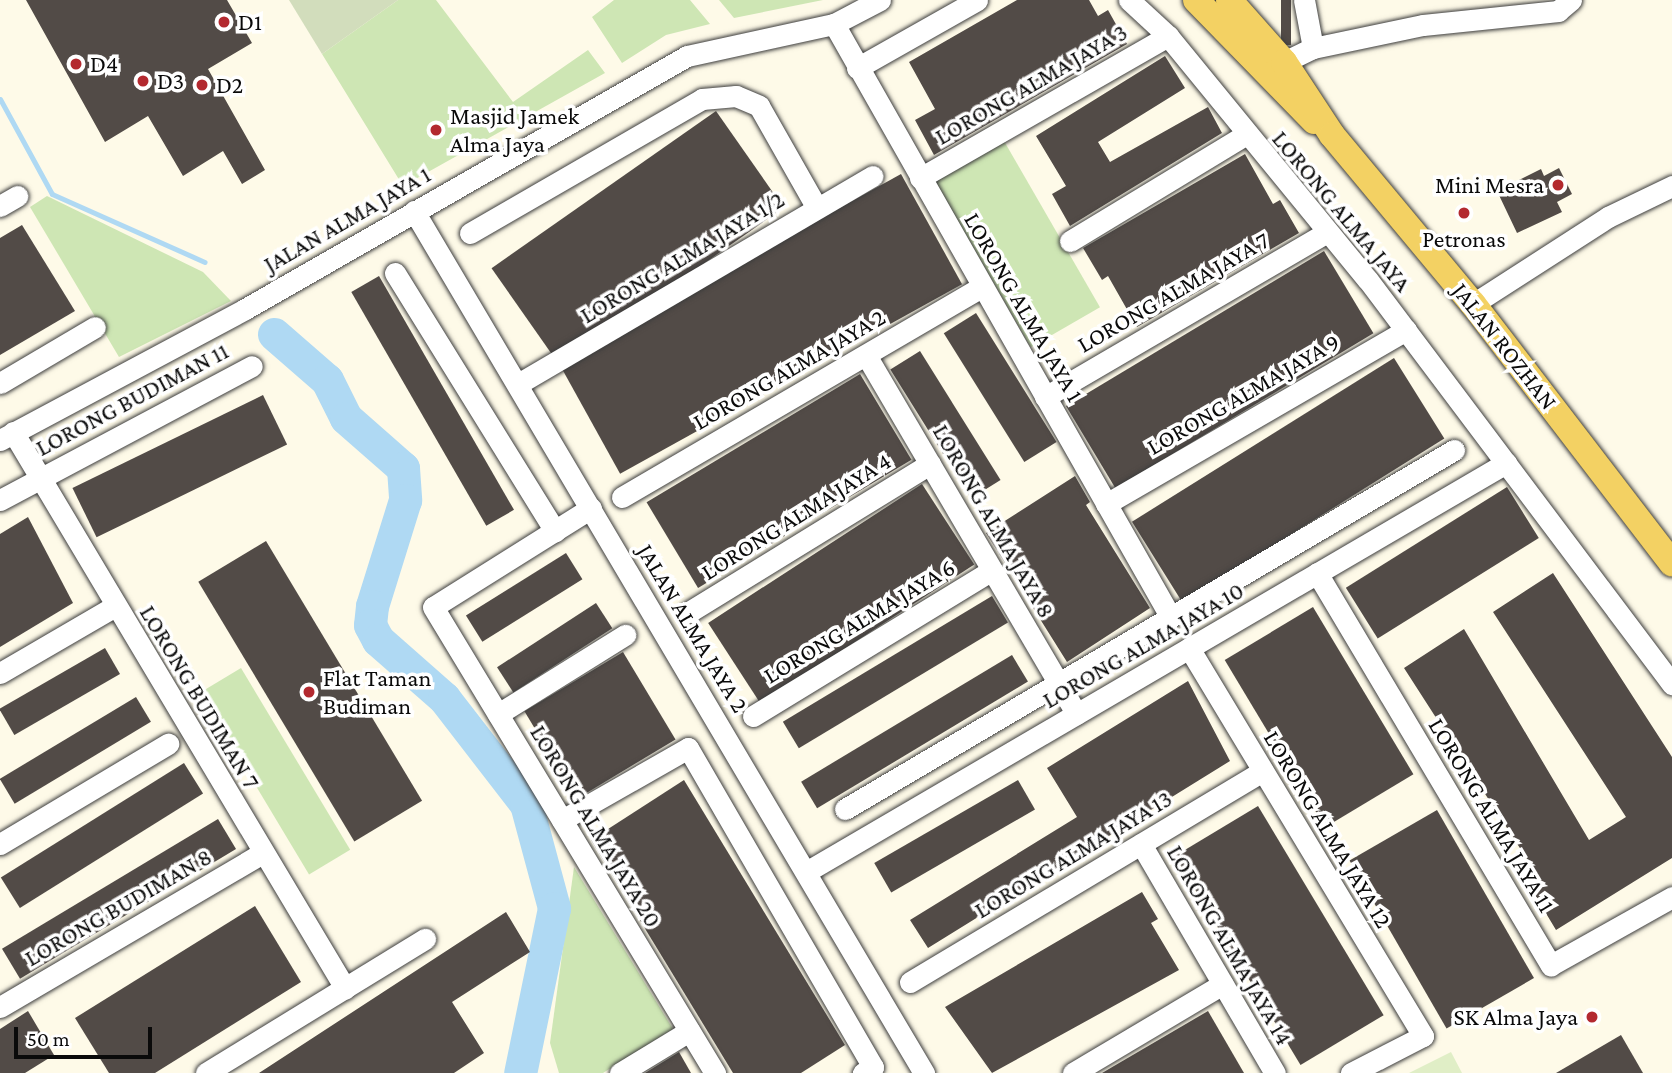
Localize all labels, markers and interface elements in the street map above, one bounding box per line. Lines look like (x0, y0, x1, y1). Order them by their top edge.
place label: D1 (238, 8, 262, 36)
marker: D1 (216, 14, 232, 30)
street label: LORONG ALMA JAYA 3 (930, 17, 1132, 151)
place label: D4 (90, 50, 118, 78)
marker: D4 (68, 56, 84, 72)
place label: D3 (157, 67, 184, 95)
place label: D2 (216, 71, 243, 99)
marker: D3 (135, 73, 151, 89)
marker: D2 (194, 77, 210, 93)
place label: Masjid Jamek Alma Jaya (450, 102, 579, 158)
marker: Masjid Jamek Alma Jaya (428, 122, 444, 138)
street label: LORONG ALMA JAYA (1266, 125, 1418, 297)
street label: JALAN ALMA JAYA 1 (258, 160, 436, 278)
place label: Mini Mesra (1435, 171, 1544, 199)
marker: Mini Mesra (1550, 177, 1566, 193)
street label: LORONG ALMA JAYA 1/2 (575, 185, 789, 329)
marker: Petronas (1456, 205, 1472, 221)
street label: LORONG ALMA JAYA 1 (958, 207, 1090, 407)
street label: LORONG ALMA JAYA 7 (1072, 225, 1274, 359)
place label: Petronas (1422, 225, 1506, 253)
street label: JALAN ROZHAN (1446, 277, 1564, 415)
street label: LORONG ALMA JAYA 2 (688, 302, 890, 436)
street label: LORONG ALMA JAYA 9 (1141, 327, 1345, 461)
street label: LORONG BUDIMAN 11 (31, 336, 233, 462)
street label: LORONG ALMA JAYA 8 (927, 419, 1061, 623)
street label: LORONG ALMA JAYA 4 (696, 446, 896, 586)
street label: JALAN ALMA JAYA 2 (631, 539, 755, 717)
street label: LORONG ALMA JAYA 6 (758, 553, 960, 689)
street label: LORONG ALMA JAYA 10 (1037, 576, 1249, 714)
street label: LORONG BUDIMAN 7 (134, 600, 266, 794)
place label: Flat Taman Budiman (323, 664, 431, 720)
marker: Flat Taman Budiman (301, 684, 317, 700)
street label: LORONG ALMA JAYA 11 (1423, 713, 1561, 917)
street label: LORONG ALMA JAYA 20 (524, 720, 668, 932)
street label: LORONG ALMA JAYA 12 (1258, 725, 1398, 933)
street label: LORONG ALMA JAYA 13 (969, 784, 1177, 924)
street label: LORONG ALMA JAYA 14 (1161, 840, 1299, 1050)
street label: LORONG BUDIMAN 8 (19, 842, 217, 972)
place label: SK Alma Jaya (1454, 1003, 1578, 1031)
marker: SK Alma Jaya (1584, 1009, 1600, 1025)
scale bar (18, 1014, 156, 1058)
text: 50 m (27, 1027, 70, 1051)

